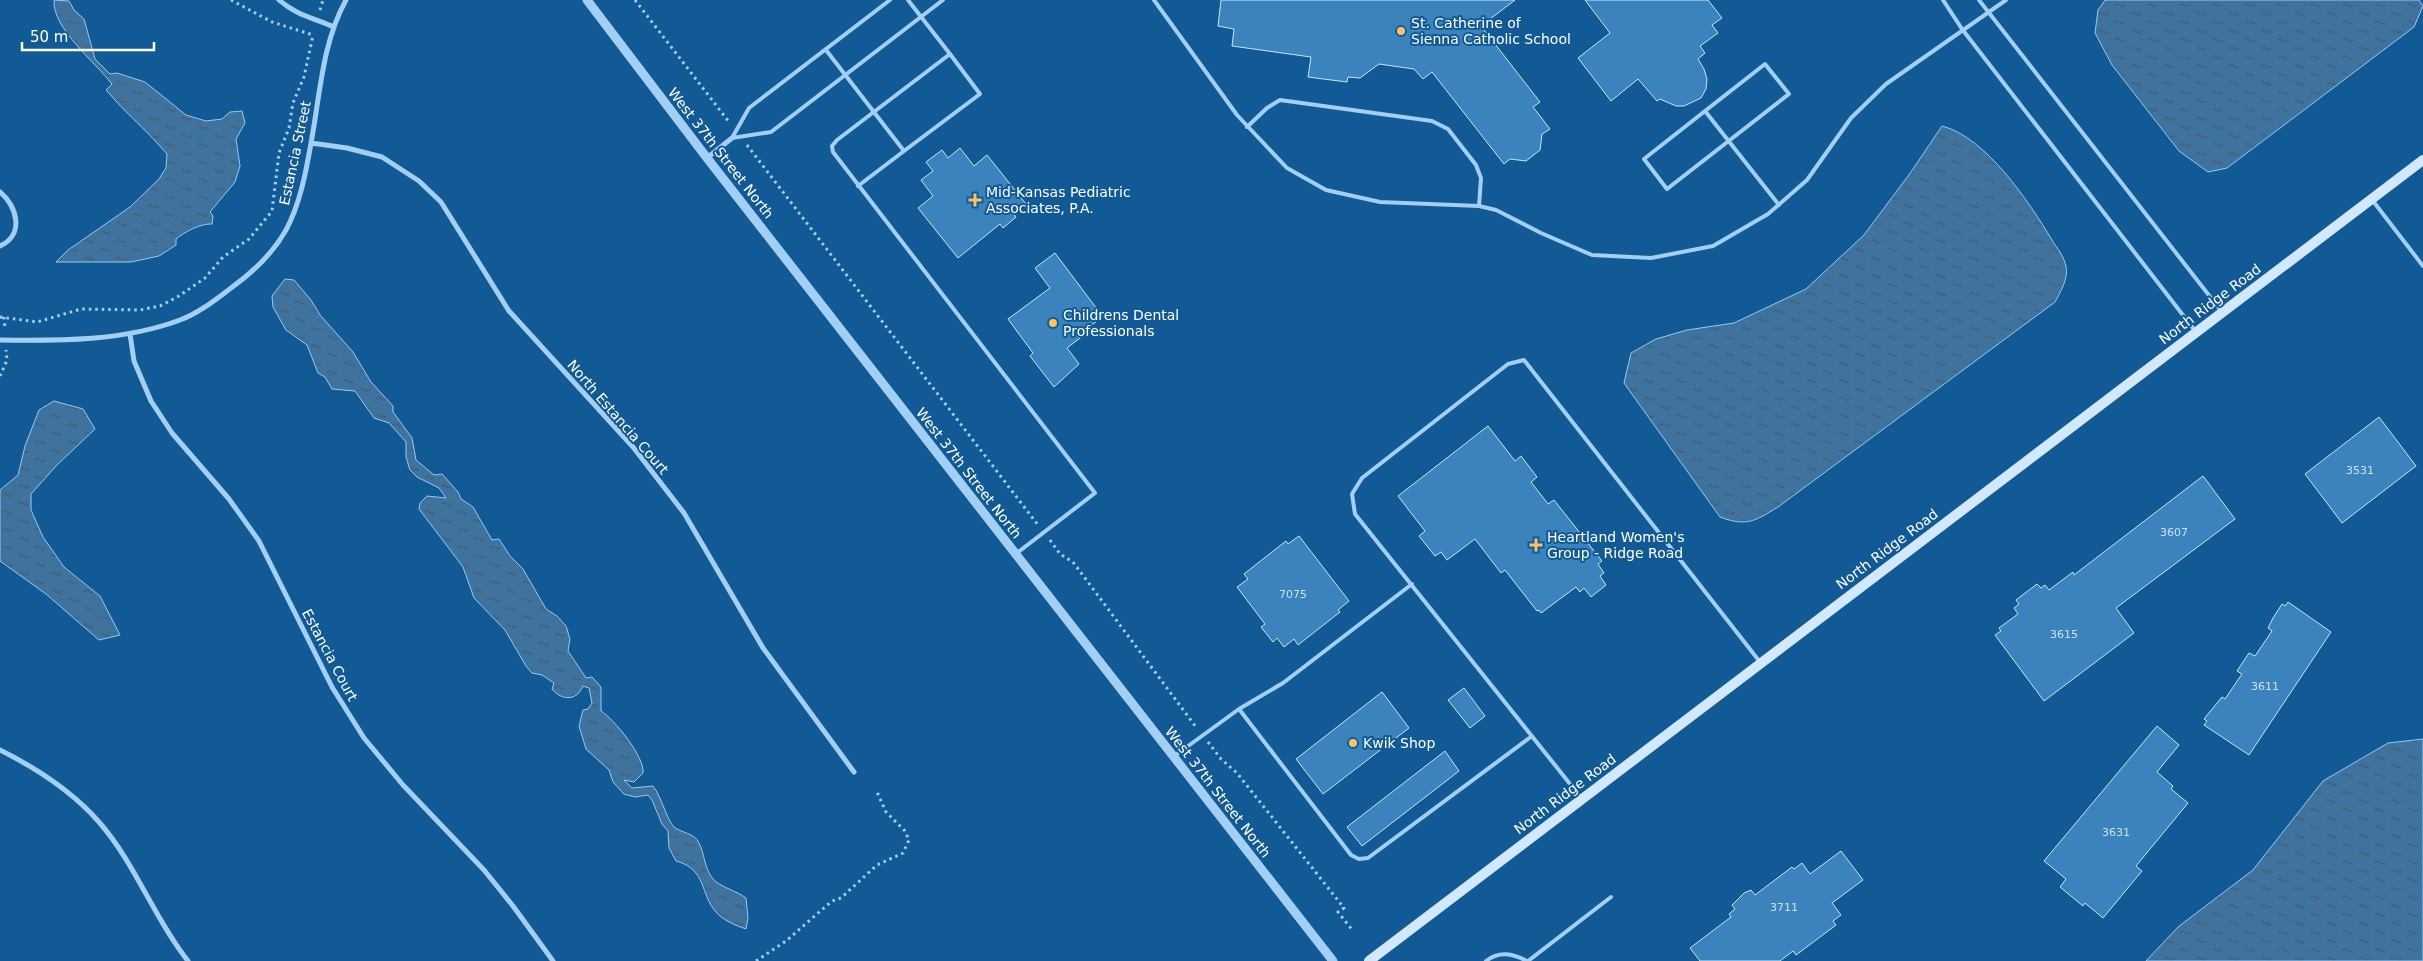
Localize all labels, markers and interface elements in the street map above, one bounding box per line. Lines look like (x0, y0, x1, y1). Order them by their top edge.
place label: St. Catherine of Sienna Catholic School (1411, 15, 1571, 47)
scale bar (22, 20, 155, 52)
marker: St. Catherine of Sienna Catholic School (1395, 25, 1407, 37)
text: 50 m (30, 28, 68, 46)
street label: West 37th Street North (665, 84, 777, 222)
street label: Estancia Street (276, 99, 314, 207)
place label: Mid-Kansas Pediatric Associates, P.A. (986, 184, 1131, 216)
marker: Mid-Kansas Pediatric Associates, P.A. (968, 193, 982, 207)
street label: North Ridge Road (2156, 261, 2264, 347)
place label: Childrens Dental Professionals (1063, 307, 1179, 339)
marker: Childrens Dental Professionals (1047, 317, 1059, 329)
street label: North Estancia Court (564, 357, 672, 478)
street label: West 37th Street North (913, 404, 1025, 542)
house number: 3531 (2346, 464, 2374, 477)
street label: North Ridge Road (1833, 506, 1941, 592)
house number: 3607 (2160, 526, 2188, 539)
place label: Heartland Women's Group - Ridge Road (1547, 529, 1685, 561)
marker: Heartland Women's Group - Ridge Road (1529, 538, 1543, 552)
house number: 7075 (1279, 588, 1307, 601)
street label: Estancia Court (299, 606, 361, 704)
house number: 3615 (2050, 628, 2078, 641)
house number: 3611 (2251, 680, 2279, 693)
street label: West 37th Street North (1162, 723, 1274, 861)
place label: Kwik Shop (1363, 735, 1435, 751)
marker: Kwik Shop (1347, 737, 1359, 749)
street label: North Ridge Road (1511, 751, 1619, 837)
house number: 3631 (2102, 826, 2130, 839)
house number: 3711 (1770, 901, 1798, 914)

